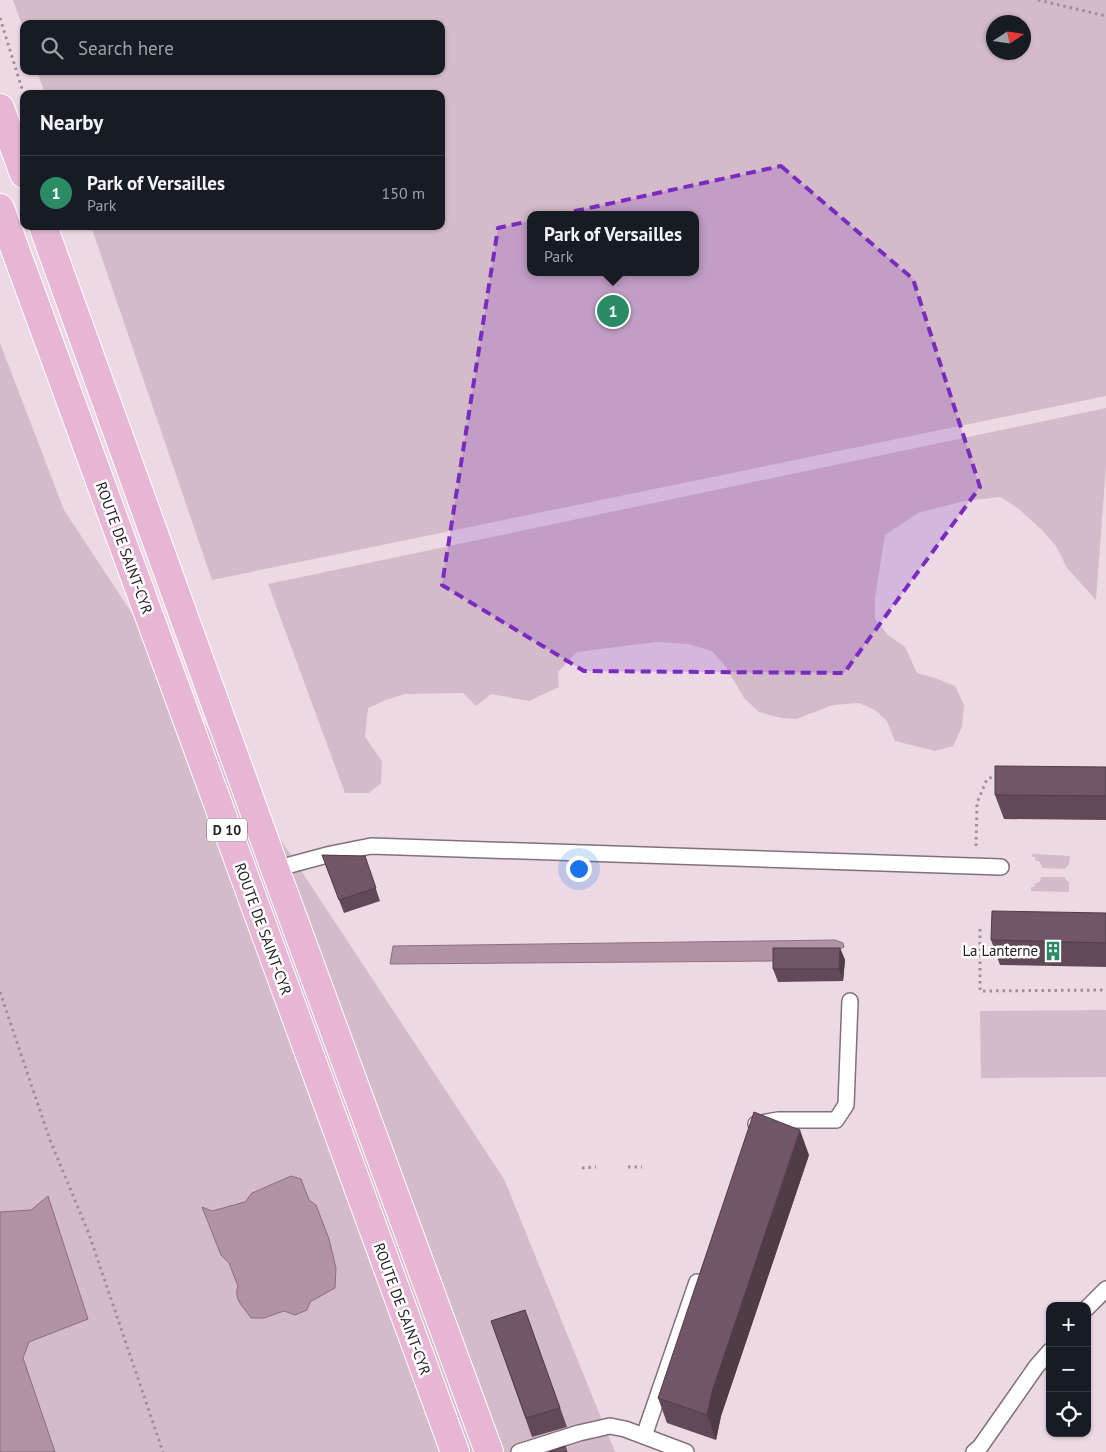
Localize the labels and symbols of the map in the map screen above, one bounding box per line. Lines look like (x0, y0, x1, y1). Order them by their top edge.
north arrow (986, 15, 1031, 60)
pin: 1 (597, 292, 629, 330)
street label: ROUTE DE SAINT-CYR (92, 479, 157, 617)
road number: D 10 (207, 818, 247, 842)
your location (566, 856, 592, 882)
street label: ROUTE DE SAINT-CYR (231, 860, 296, 998)
building icon: La Lanterne (1042, 940, 1064, 962)
place label: La Lanterne (963, 941, 1038, 960)
street label: ROUTE DE SAINT-CYR (370, 1240, 435, 1378)

